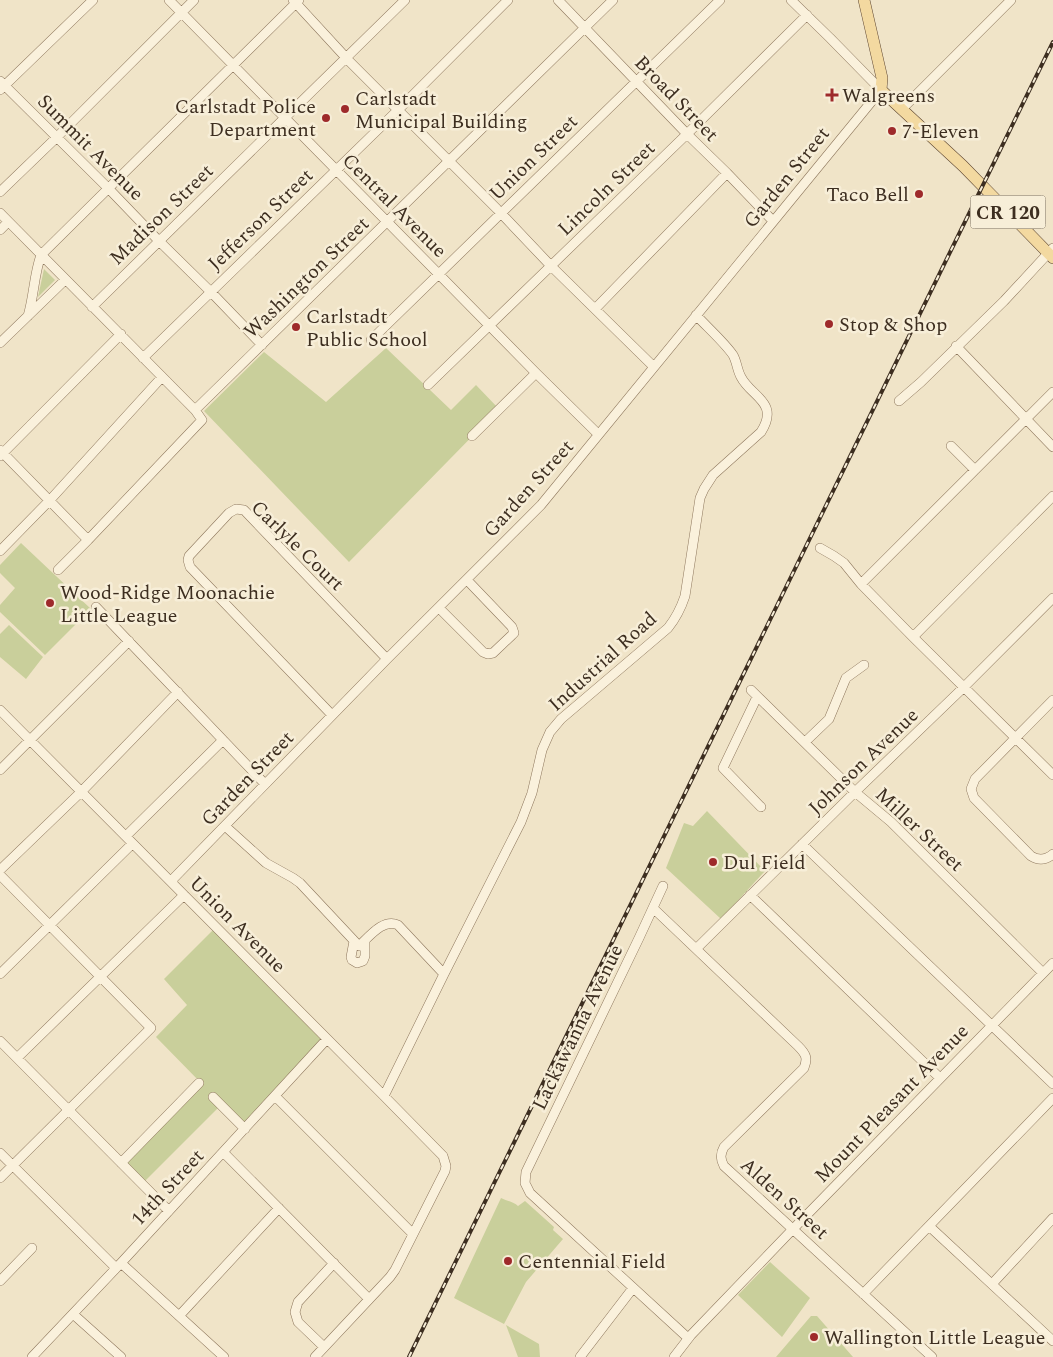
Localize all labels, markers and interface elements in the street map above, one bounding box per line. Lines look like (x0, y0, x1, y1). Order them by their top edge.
street label: Broad Street (627, 49, 725, 149)
place label: Walgreens (842, 81, 935, 111)
place label: Carlstadt Municipal Building (355, 84, 527, 137)
street label: Summit Avenue (30, 87, 151, 208)
marker: Walgreens (826, 89, 838, 101)
place label: Carlstadt Police Department (175, 92, 316, 145)
marker: Carlstadt Municipal Building (339, 103, 351, 115)
street label: Union Street (482, 108, 585, 208)
marker: Carlstadt Police Department (320, 112, 332, 124)
place label: 7-Eleven (902, 117, 979, 147)
street label: Garden Street (736, 120, 837, 235)
marker: 7-Eleven (886, 125, 898, 137)
street label: Lincoln Street (551, 134, 662, 243)
street label: Central Avenue (335, 146, 454, 265)
street label: Madison Street (103, 157, 221, 272)
street label: Jefferson Street (201, 161, 320, 278)
place label: Taco Bell (826, 180, 909, 210)
marker: Taco Bell (913, 188, 925, 200)
road number: CR 120 (970, 196, 1046, 228)
street label: Washington Street (237, 210, 376, 346)
place label: Carlstadt Public School (306, 302, 428, 355)
place label: Stop & Shop (839, 310, 947, 340)
marker: Stop & Shop (823, 318, 835, 330)
marker: Carlstadt Public School (290, 321, 302, 333)
street label: Garden Street (476, 433, 581, 544)
street label: Carlyle Court (244, 493, 351, 598)
place label: Wood-Ridge Moonachie Little League (60, 578, 275, 631)
marker: Wood-Ridge Moonachie Little League (44, 597, 56, 609)
street label: Industrial Road (542, 605, 664, 719)
street label: Johnson Avenue (802, 701, 926, 822)
street label: Garden Street (194, 724, 301, 833)
street label: Miller Street (868, 780, 971, 879)
place label: Dul Field (723, 848, 806, 878)
marker: Dul Field (707, 856, 719, 868)
street label: Union Avenue (182, 869, 293, 980)
street label: Lackawanna Avenue (525, 939, 631, 1116)
street label: Mount Pleasant Avenue (808, 1017, 976, 1190)
street label: 14th Street (124, 1142, 212, 1233)
street label: Alden Street (733, 1151, 835, 1247)
place label: Centennial Field (518, 1247, 666, 1277)
marker: Centennial Field (502, 1255, 514, 1267)
place label: Wallington Little League (824, 1323, 1045, 1353)
marker: Wallington Little League (808, 1331, 820, 1343)

